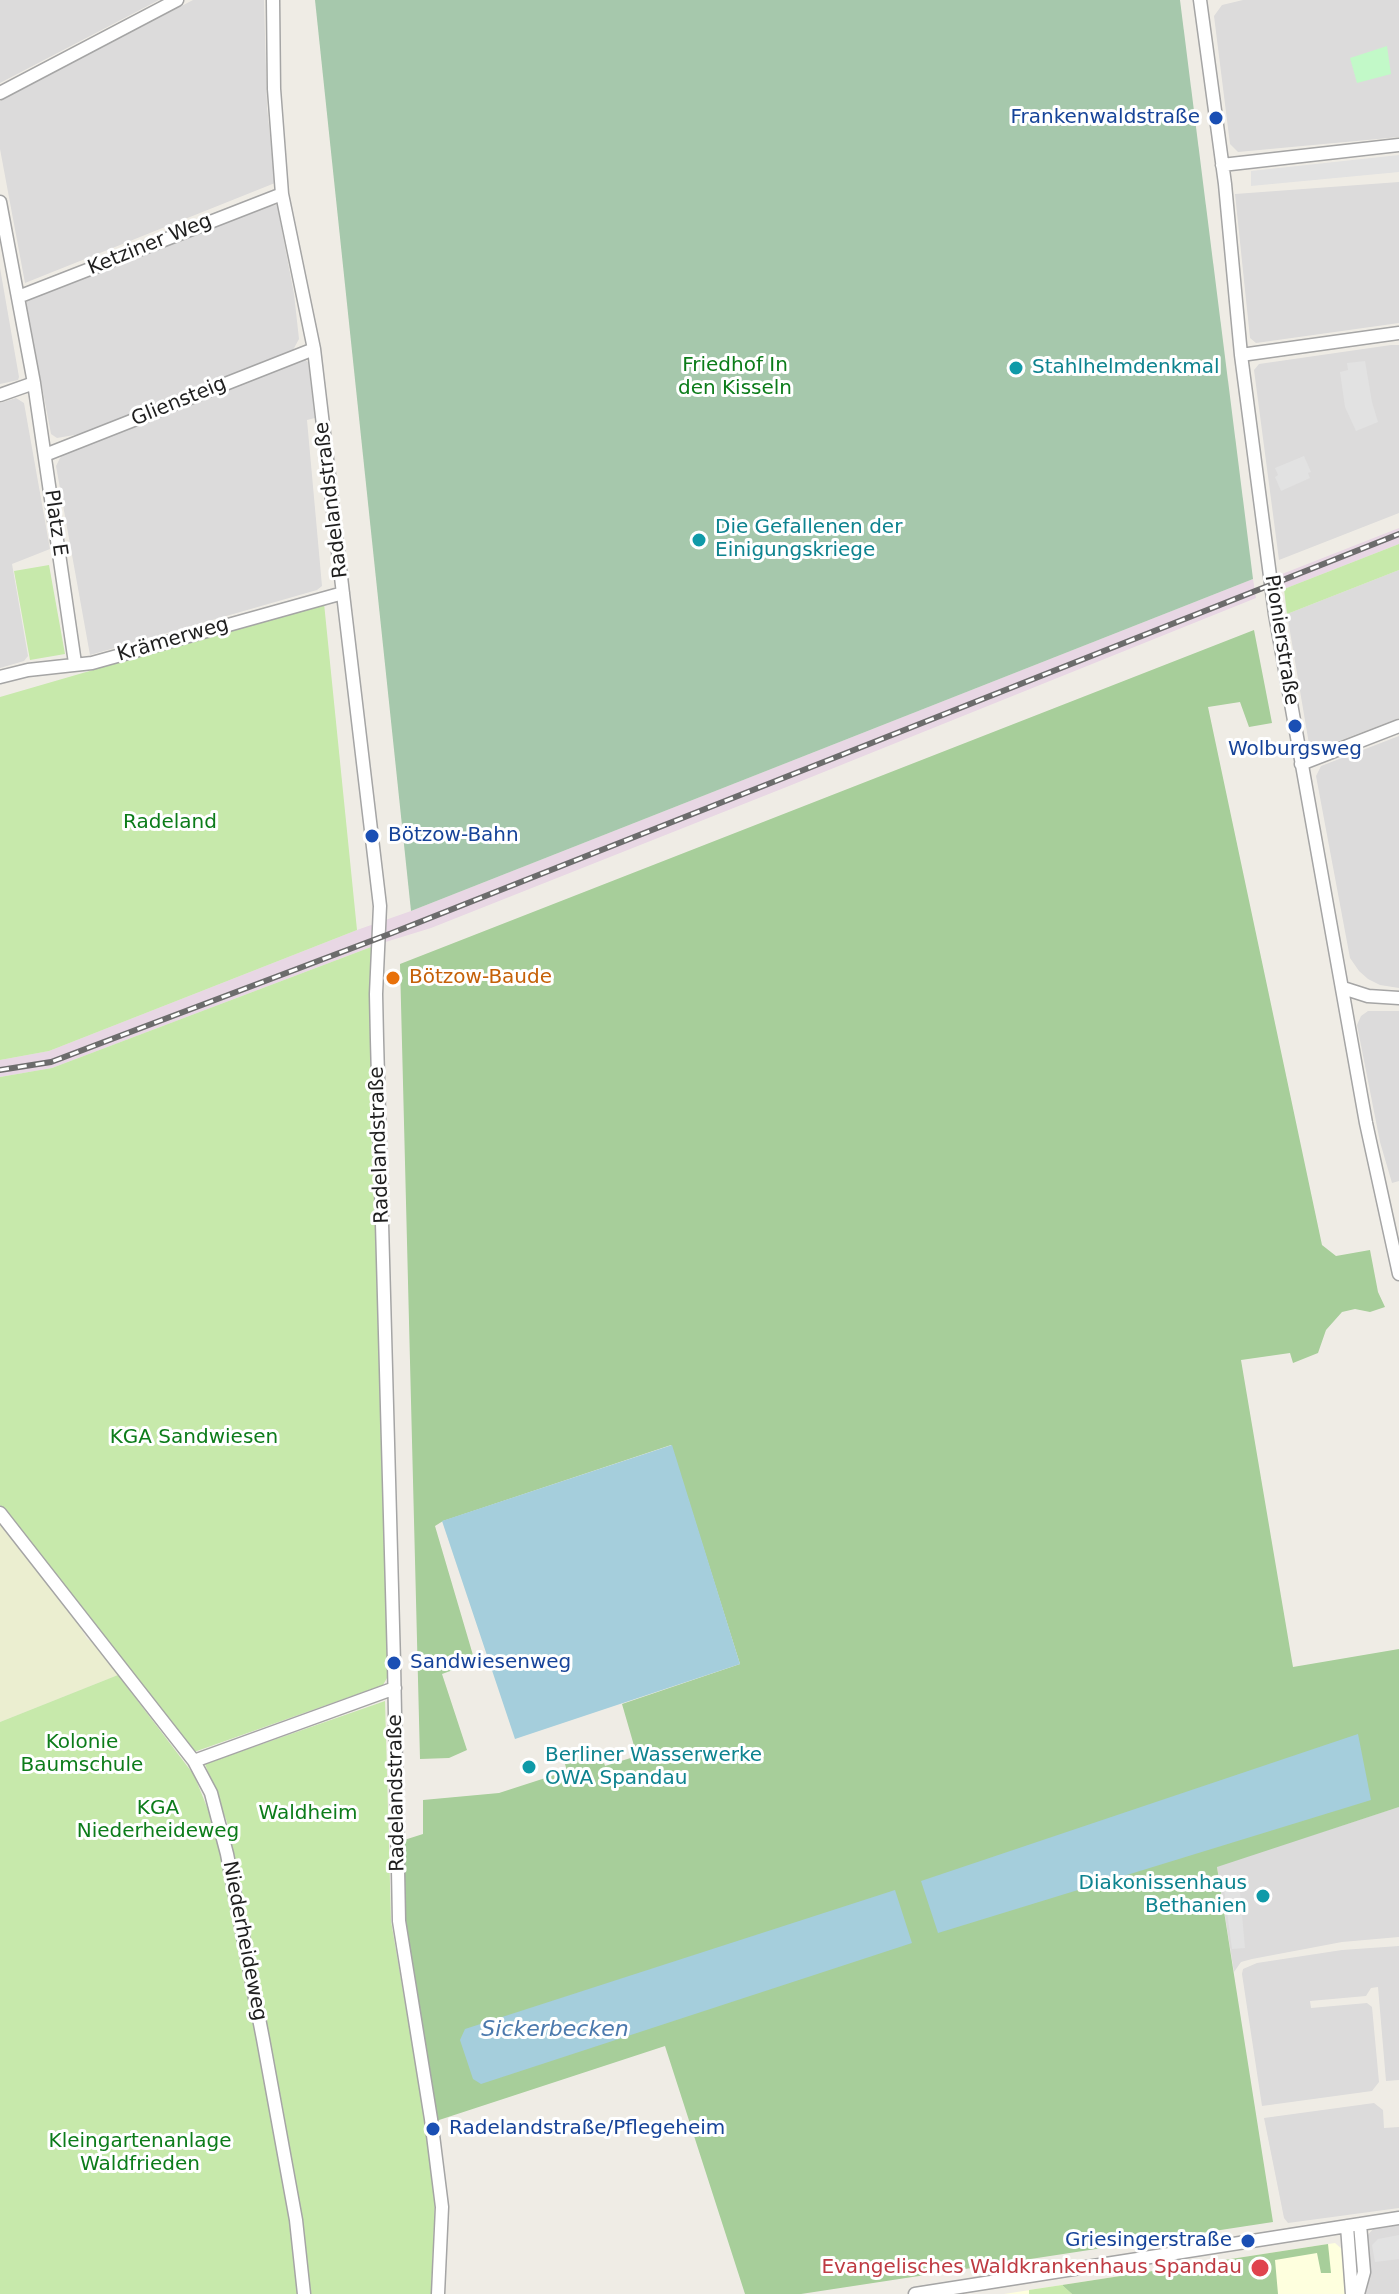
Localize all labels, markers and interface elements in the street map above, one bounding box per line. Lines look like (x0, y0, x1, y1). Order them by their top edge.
place label: Frankenwaldstraße (1010, 106, 1200, 130)
marker: Frankenwaldstraße (1207, 109, 1225, 127)
street label: Ketziner Weg (85, 209, 215, 281)
park label: Friedhof In den Kisseln (678, 354, 792, 401)
place label: Stahlhelmdenkmal (1032, 356, 1220, 380)
marker: Stahlhelmdenkmal (1007, 359, 1025, 377)
street label: Gliensteig (128, 372, 230, 432)
street label: Radelandstraße (310, 420, 354, 580)
street label: Platz E (38, 488, 72, 558)
place label: Die Gefallenen der Einigungskriege (715, 516, 902, 563)
marker: Die Gefallenen der Einigungskriege (690, 531, 708, 549)
street label: Pionierstraße (1259, 573, 1303, 707)
street label: Krämerweg (114, 613, 232, 667)
marker: Wolburgsweg (1286, 717, 1304, 735)
place label: Wolburgsweg (1228, 738, 1362, 762)
park label: Radeland (123, 811, 217, 835)
place label: Bötzow-Bahn (388, 824, 519, 848)
marker: Bötzow-Bahn (363, 827, 381, 845)
place label: Bötzow-Baude (409, 966, 552, 990)
marker: Bötzow-Baude (384, 969, 402, 987)
street label: Radelandstraße (365, 1066, 395, 1224)
park label: KGA Sandwiesen (110, 1426, 278, 1450)
place label: Sandwiesenweg (410, 1651, 571, 1675)
marker: Sandwiesenweg (385, 1654, 403, 1672)
street label: Radelandstraße (384, 1714, 410, 1872)
park label: Kolonie Baumschule (21, 1731, 143, 1778)
place label: Berliner Wasserwerke OWA Spandau (545, 1744, 762, 1791)
marker: Berliner Wasserwerke OWA Spandau (520, 1758, 538, 1776)
park label: KGA Niederheideweg (77, 1797, 239, 1844)
park label: Waldheim (258, 1802, 358, 1826)
street label: Niederheideweg (217, 1859, 271, 2023)
place label: Diakonissenhaus Bethanien (1079, 1872, 1247, 1919)
marker: Diakonissenhaus Bethanien (1254, 1887, 1272, 1905)
water label: Sickerbecken (481, 2017, 629, 2043)
place label: Radelandstraße/Pflegeheim (449, 2117, 725, 2141)
marker: Radelandstraße/Pflegeheim (424, 2120, 442, 2138)
park label: Kleingartenanlage Waldfrieden (49, 2130, 231, 2177)
place label: Griesingerstraße (1065, 2229, 1232, 2253)
marker: Griesingerstraße (1239, 2232, 1257, 2250)
place label: Evangelisches Waldkrankenhaus Spandau (821, 2256, 1242, 2280)
marker: Evangelisches Waldkrankenhaus Spandau (1249, 2257, 1271, 2279)

